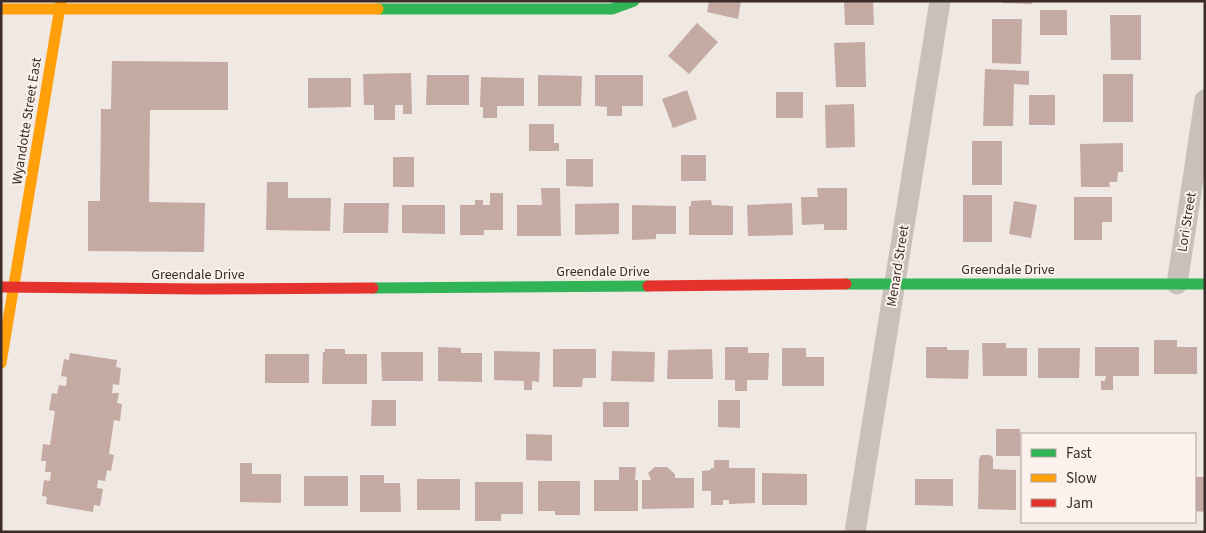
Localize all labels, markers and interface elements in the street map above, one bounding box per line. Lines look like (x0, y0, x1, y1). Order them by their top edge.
street label: Wyandotte Street East (7, 56, 47, 186)
street label: Lori Street (1172, 190, 1202, 254)
street label: Menard Street (882, 224, 914, 308)
street label: Greendale Drive (961, 260, 1055, 280)
street label: Greendale Drive (556, 262, 650, 282)
street label: Greendale Drive (151, 265, 245, 285)
legend (1021, 433, 1196, 523)
text: Fast (1066, 443, 1092, 464)
text: Slow (1066, 468, 1097, 489)
text: Jam (1066, 493, 1093, 514)

